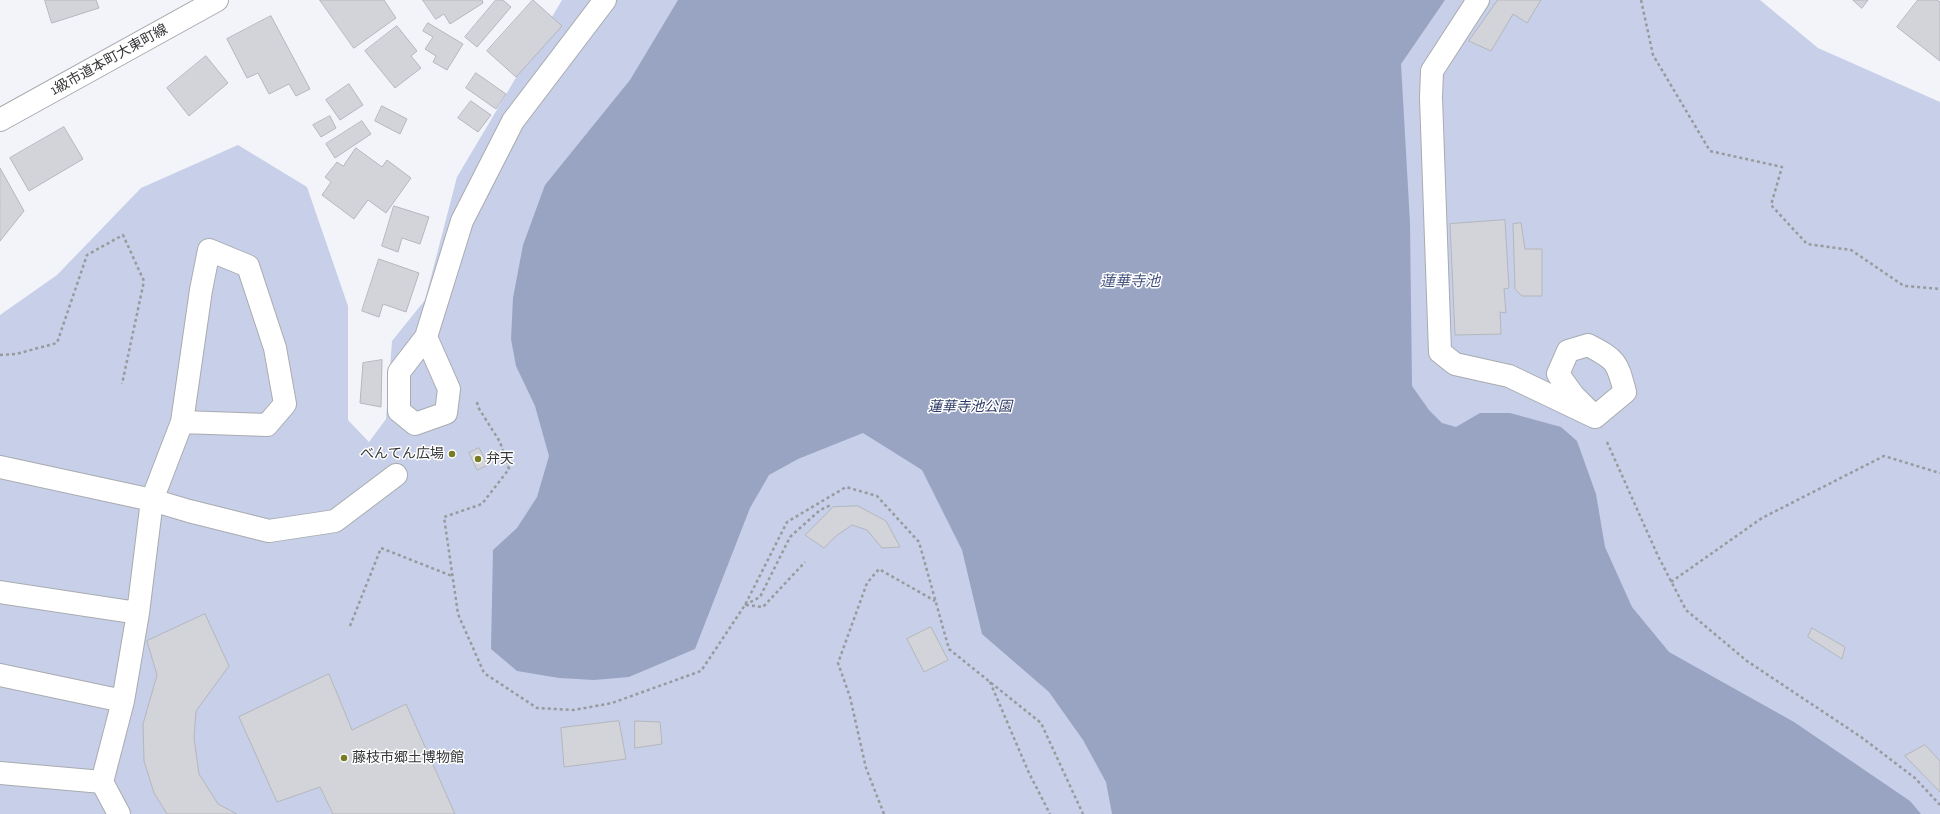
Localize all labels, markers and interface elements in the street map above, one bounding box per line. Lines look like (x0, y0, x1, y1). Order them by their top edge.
street label: 1級市道本町大東町線 (47, 21, 171, 99)
water label: 蓮華寺池 (1100, 273, 1160, 291)
park label: 蓮華寺池公園 (928, 399, 1012, 415)
place label: べんてん広場 (360, 446, 444, 462)
marker: べんてん広場 (447, 449, 457, 459)
place label: 弁天 (486, 451, 514, 467)
marker: 弁天 (473, 454, 483, 464)
place label: 藤枝市郷土博物館 (352, 750, 464, 766)
marker: 藤枝市郷土博物館 (339, 753, 349, 763)

